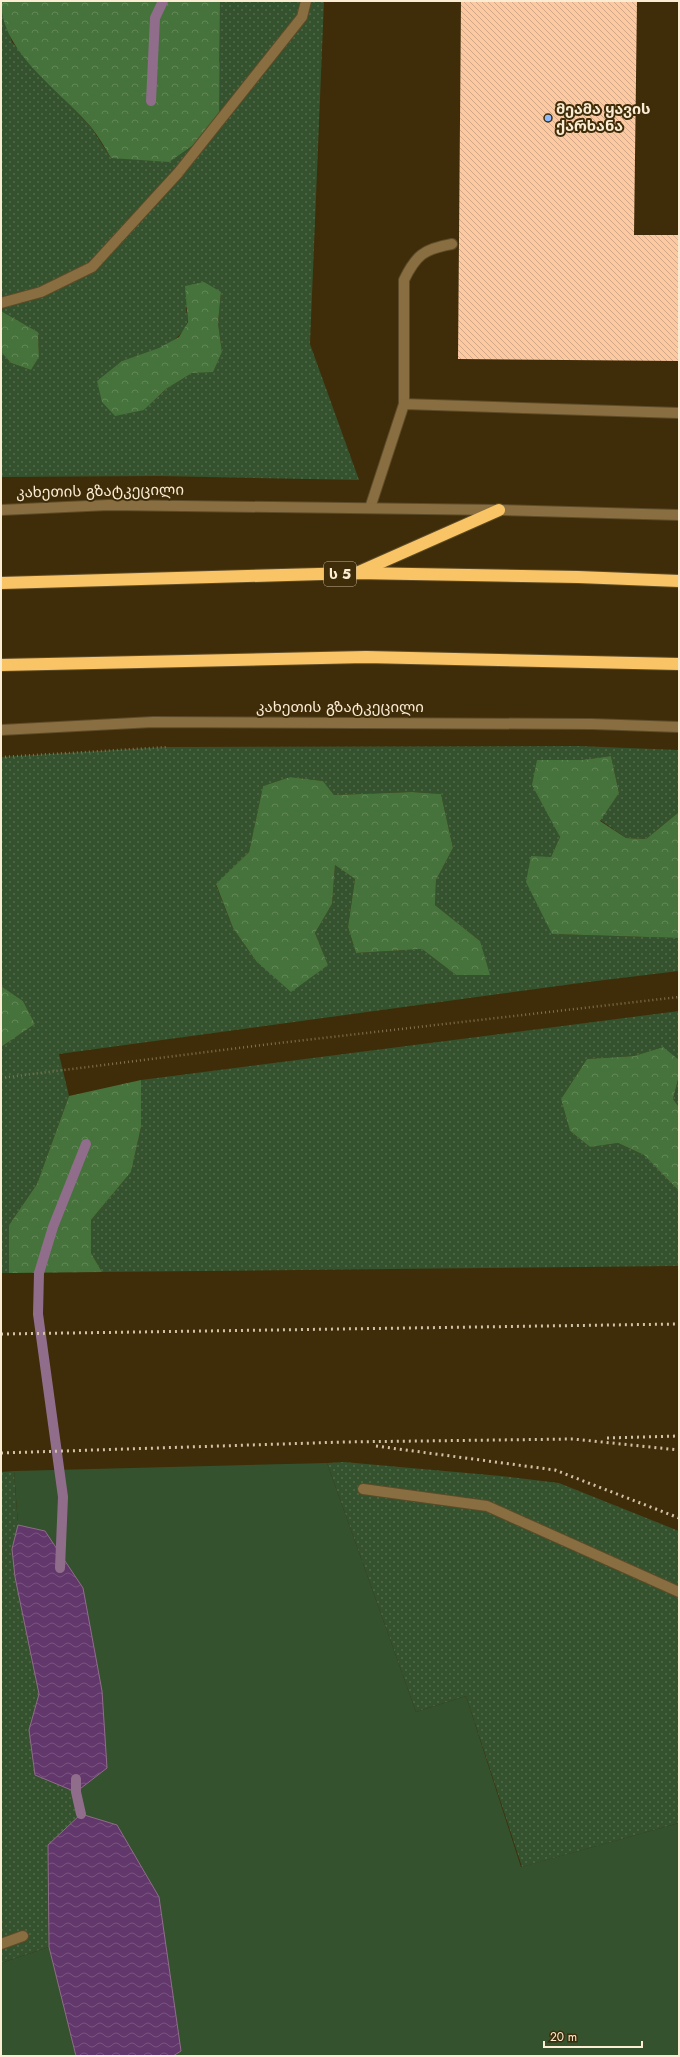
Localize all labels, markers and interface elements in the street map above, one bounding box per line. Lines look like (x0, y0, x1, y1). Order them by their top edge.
place label: მეამა ყავის ქარხანა (556, 98, 650, 137)
marker: მეამა ყავის ქარხანა (543, 113, 553, 123)
street label: კახეთის გზატკეცილი (16, 479, 184, 503)
road number: ს 5 (324, 562, 356, 586)
street label: კახეთის გზატკეცილი (256, 696, 424, 718)
scale bar (544, 2023, 642, 2049)
text: 20 m (550, 2028, 577, 2046)

